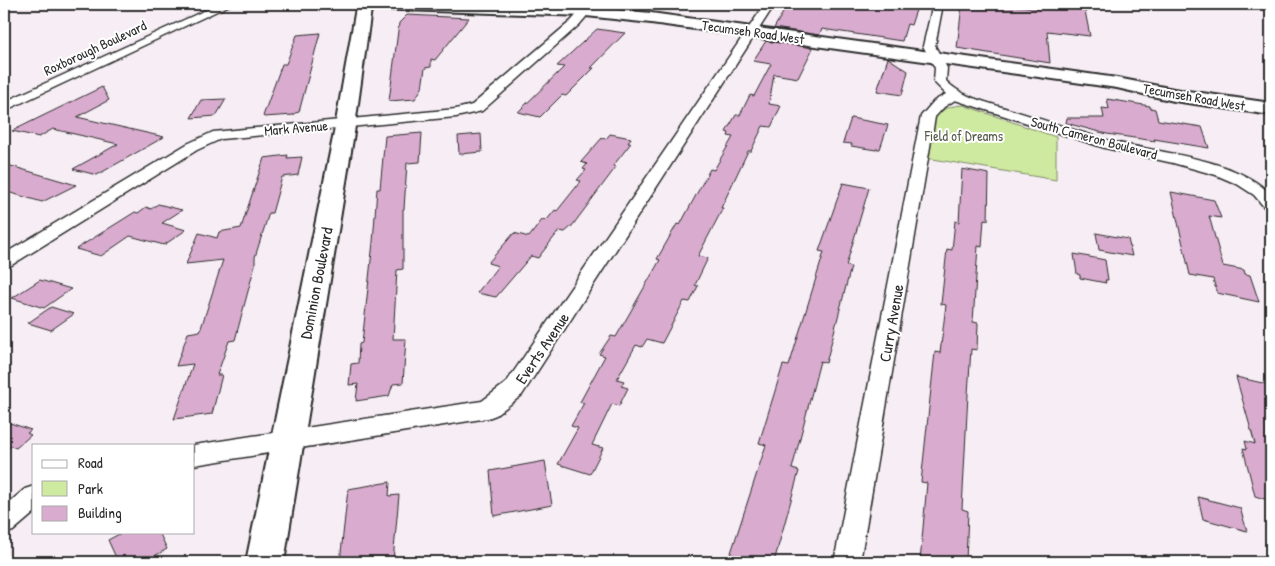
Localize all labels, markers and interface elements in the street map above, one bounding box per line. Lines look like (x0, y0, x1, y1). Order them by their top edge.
street label: Roxborough Boulevard (40, 15, 150, 81)
street label: Tecumseh Road West (701, 15, 806, 48)
street label: Tecumseh Road West (1142, 78, 1247, 115)
street label: South Cameron Boulevard (1029, 112, 1160, 164)
street label: Mark Avenue (263, 115, 329, 140)
park label: Field of Dreams (924, 126, 1003, 145)
street label: Dominion Boulevard (294, 225, 338, 341)
street label: Curry Avenue (873, 282, 909, 364)
street label: Everts Avenue (510, 307, 574, 388)
legend (32, 444, 195, 534)
text: Road (78, 452, 103, 473)
text: Park (78, 478, 103, 499)
text: Building (78, 502, 122, 523)

